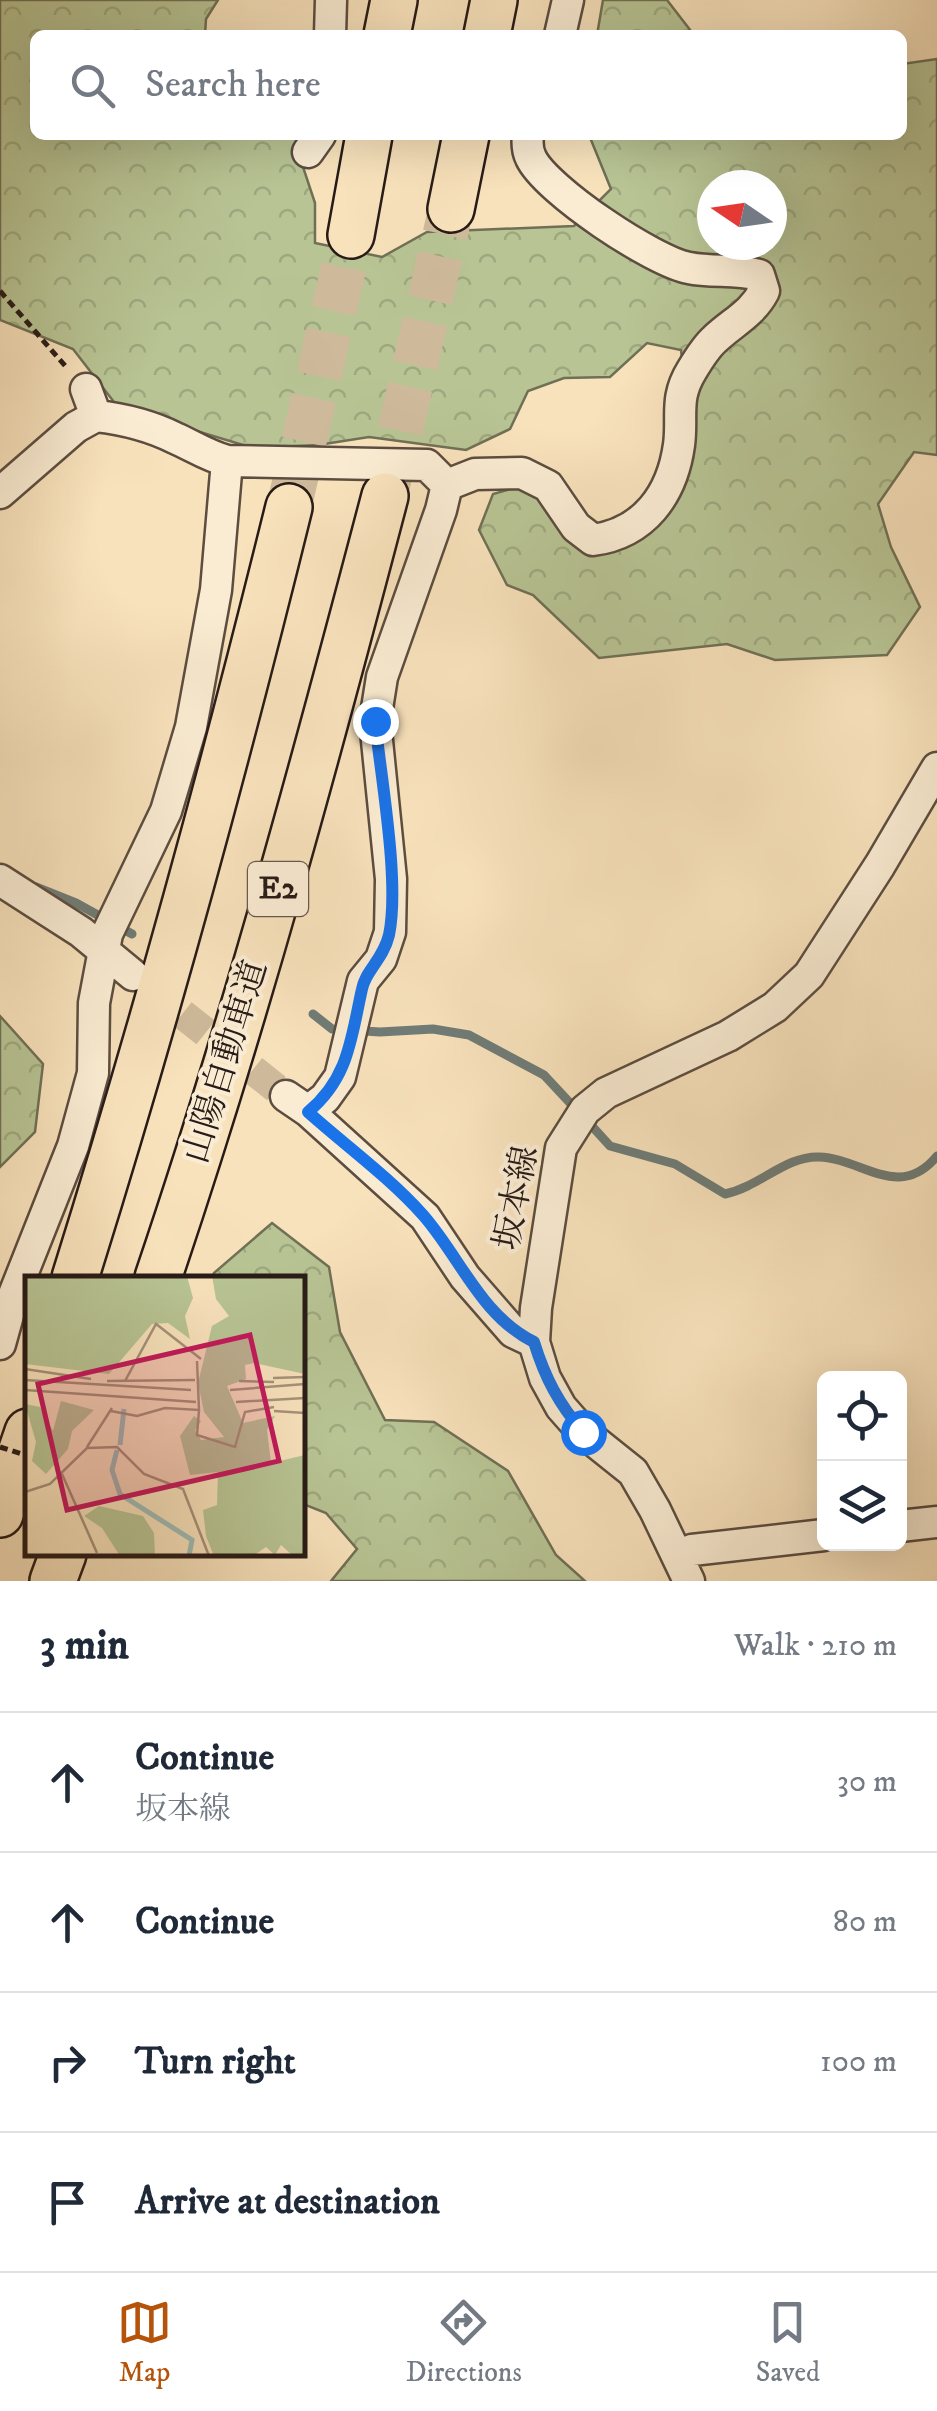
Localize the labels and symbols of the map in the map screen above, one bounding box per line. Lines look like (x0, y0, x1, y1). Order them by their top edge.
north arrow (697, 170, 787, 260)
route end (353, 699, 399, 745)
road number: E2 (248, 862, 308, 916)
street label: 山陽自動車道 (174, 955, 278, 1169)
street label: 坂本線 (485, 1142, 549, 1254)
inset map (25, 1276, 305, 1556)
route start (561, 1410, 607, 1456)

